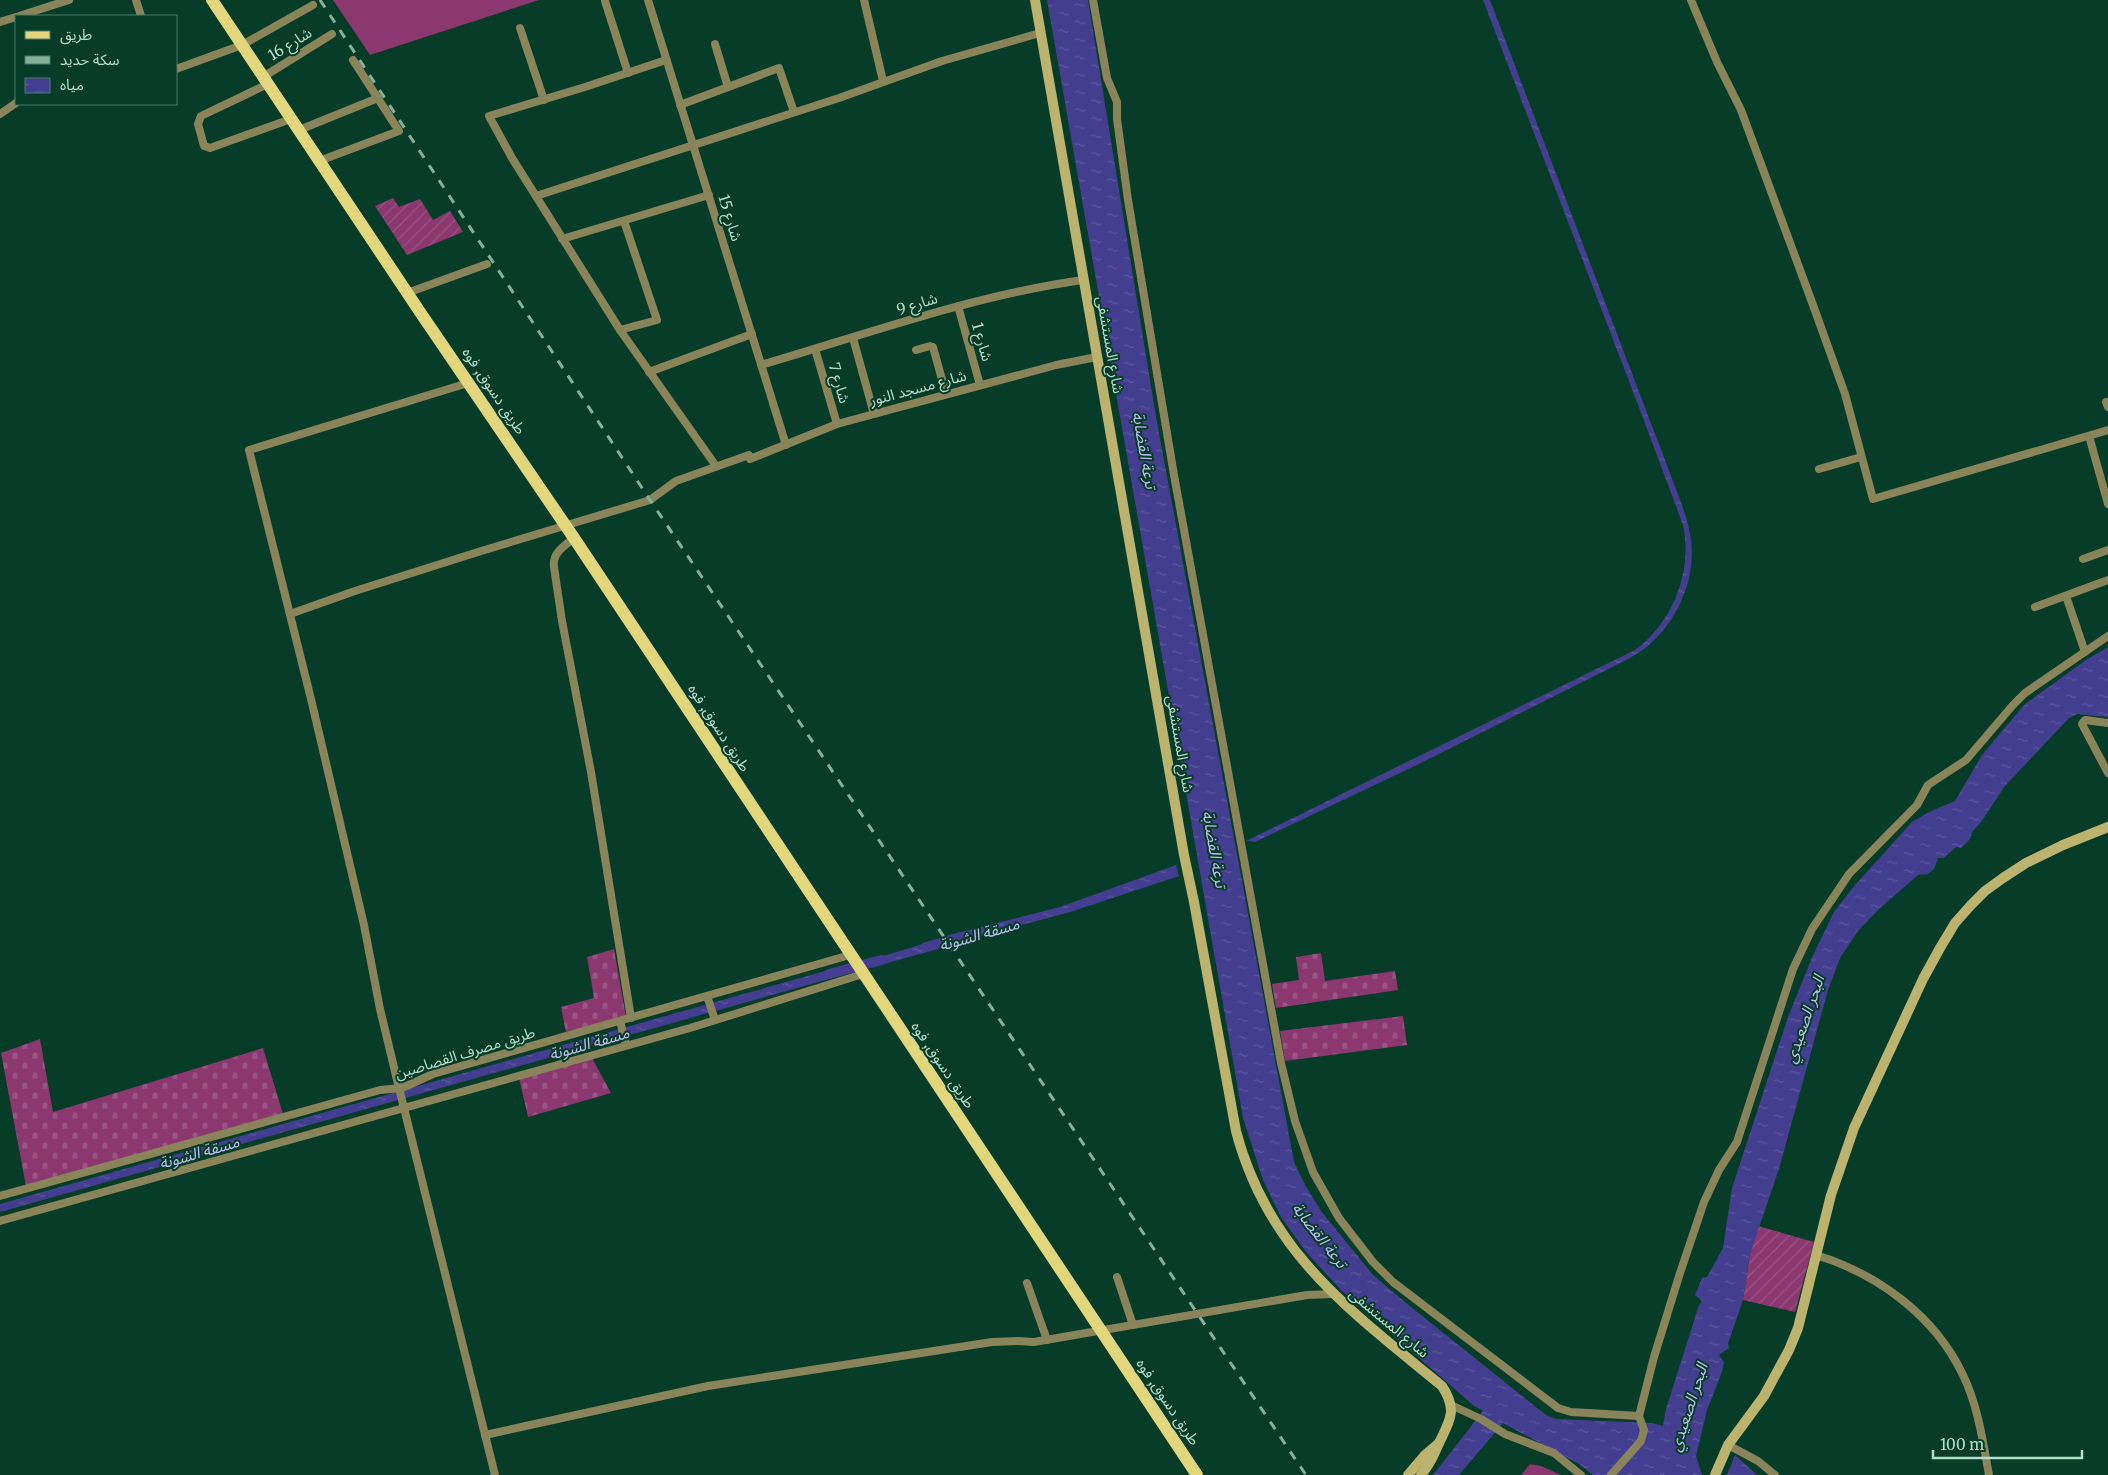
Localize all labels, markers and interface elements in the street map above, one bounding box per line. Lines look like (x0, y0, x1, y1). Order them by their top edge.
legend (15, 15, 178, 105)
street label: شارع 16 (264, 23, 317, 67)
text: طريق (60, 25, 92, 45)
text: سكة حديد (60, 50, 120, 69)
text: مياه (60, 75, 84, 94)
street label: شارع 15 (712, 192, 747, 245)
street label: شارع 9 (894, 288, 941, 322)
street label: شارع المستشفى (1090, 295, 1128, 396)
street label: شارع 1 (965, 320, 997, 365)
street label: طريق دسوق, فوه (458, 344, 530, 438)
street label: شارع 7 (822, 360, 854, 406)
street label: شارع مسجد النور (866, 365, 969, 413)
water label: ترعة القضابة (1128, 410, 1162, 492)
street label: طريق دسوق, فوه (683, 680, 755, 776)
street label: شارع المستشفى (1160, 694, 1198, 795)
water label: ترعة القضابة (1198, 809, 1232, 891)
water label: مسقة الشونة (937, 913, 1022, 955)
water label: البحر الصعيدي (1780, 970, 1833, 1067)
street label: طريق دسوق, فوه (907, 1018, 979, 1112)
street label: طريق مصرف القصاصين (393, 1022, 537, 1084)
water label: مسقة الشونة (547, 1022, 632, 1064)
water label: مسقة الشونة (157, 1131, 242, 1173)
water label: ترعة القضابة (1288, 1198, 1353, 1274)
street label: شارع المستشفى (1344, 1284, 1433, 1364)
street label: طريق دسوق, فوه (1132, 1355, 1204, 1449)
water label: البحر الصعيدي (1664, 1358, 1716, 1455)
scale bar (1933, 1428, 2082, 1460)
text: 100 m (1940, 1435, 1984, 1454)

